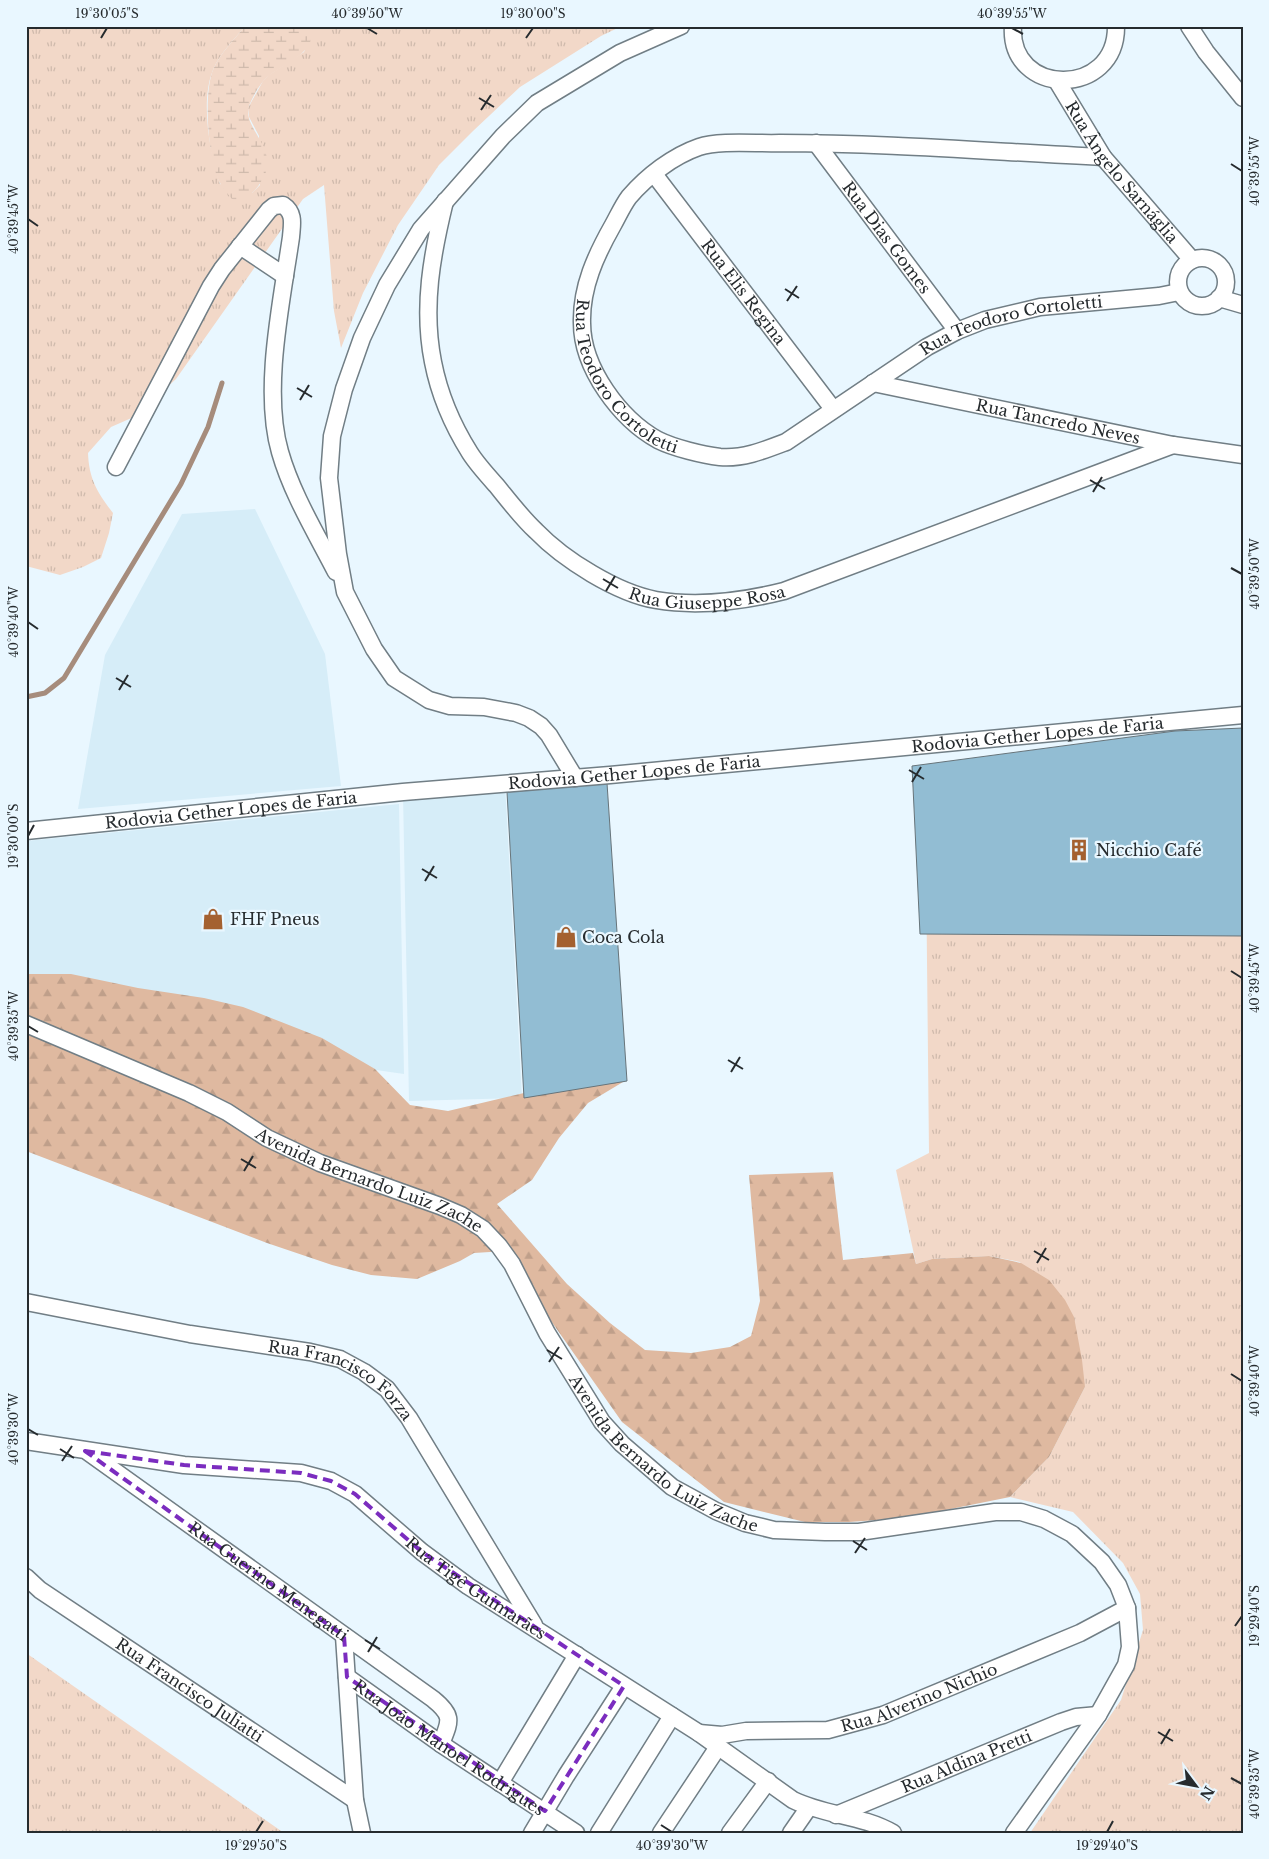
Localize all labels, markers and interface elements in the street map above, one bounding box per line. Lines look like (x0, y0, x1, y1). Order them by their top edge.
text: 19°30'05"S (75, 6, 139, 21)
text: 40°39'50"W (331, 6, 403, 21)
text: 19°30'00"S (500, 6, 566, 21)
text: 40°39'55"W (977, 6, 1048, 21)
street label: Rua Ângelo Sarnáglia (1061, 97, 1183, 247)
text: 40°39'55"W (1247, 135, 1262, 206)
street label: Rua Dias Gomes (838, 177, 935, 297)
text: 40°39'45"W (6, 183, 21, 254)
street label: Rua Elis Regina (697, 235, 790, 349)
street label: Rua Teodoro Cortoletti (916, 291, 1104, 359)
street label: Rua Teodoro Cortoletti (572, 298, 681, 457)
street label: Rua Tancredo Neves (974, 395, 1142, 448)
text: 40°39'50"W (1247, 538, 1262, 610)
street label: Rua Giuseppe Rosa (626, 581, 787, 613)
text: 40°39'40"W (6, 586, 21, 658)
street label: Rodovia Gether Lopes de Faria (910, 713, 1164, 756)
street label: Rodovia Gether Lopes de Faria (507, 751, 761, 793)
street label: Rodovia Gether Lopes de Faria (104, 787, 358, 833)
text: 19°30'00"S (6, 803, 21, 869)
building icon: Nicchio Café (1066, 837, 1092, 863)
place label: Nicchio Café (1096, 840, 1202, 860)
shop icon: FHF Pneus (200, 906, 226, 932)
place label: FHF Pneus (230, 909, 320, 929)
shop icon: Coca Cola (553, 924, 579, 950)
place label: Coca Cola (582, 927, 665, 947)
text: 40°39'45"W (1247, 942, 1262, 1013)
text: 40°39'35"W (6, 990, 21, 1061)
street label: Avenida Bernardo Luiz Zache (251, 1123, 487, 1236)
street label: Rua Francisco Forza (267, 1336, 417, 1424)
text: 40°39'40"W (1247, 1345, 1262, 1417)
street label: Avenida Bernardo Luiz Zache (565, 1370, 760, 1536)
text: 40°39'30"W (6, 1392, 21, 1465)
street label: Rua Guerino Menegatti (185, 1517, 353, 1646)
street label: Rua Tigê Guimarães (402, 1533, 550, 1643)
text: 19°29'40"S (1247, 1585, 1262, 1647)
street label: Rua Francisco Juliatti (112, 1633, 268, 1747)
street label: Rua Alverino Nichio (838, 1659, 1000, 1736)
street label: Rua João Manoel Rodrigues (350, 1675, 549, 1820)
street label: Rua Aldina Pretti (898, 1725, 1035, 1797)
text: 40°39'35"W (1247, 1748, 1262, 1819)
north arrow (1172, 1762, 1222, 1812)
text: N (1196, 1783, 1218, 1803)
text: 19°29'50"S (225, 1838, 287, 1853)
text: 40°39'30"W (636, 1838, 709, 1853)
text: 19°29'40"S (1076, 1838, 1138, 1853)

